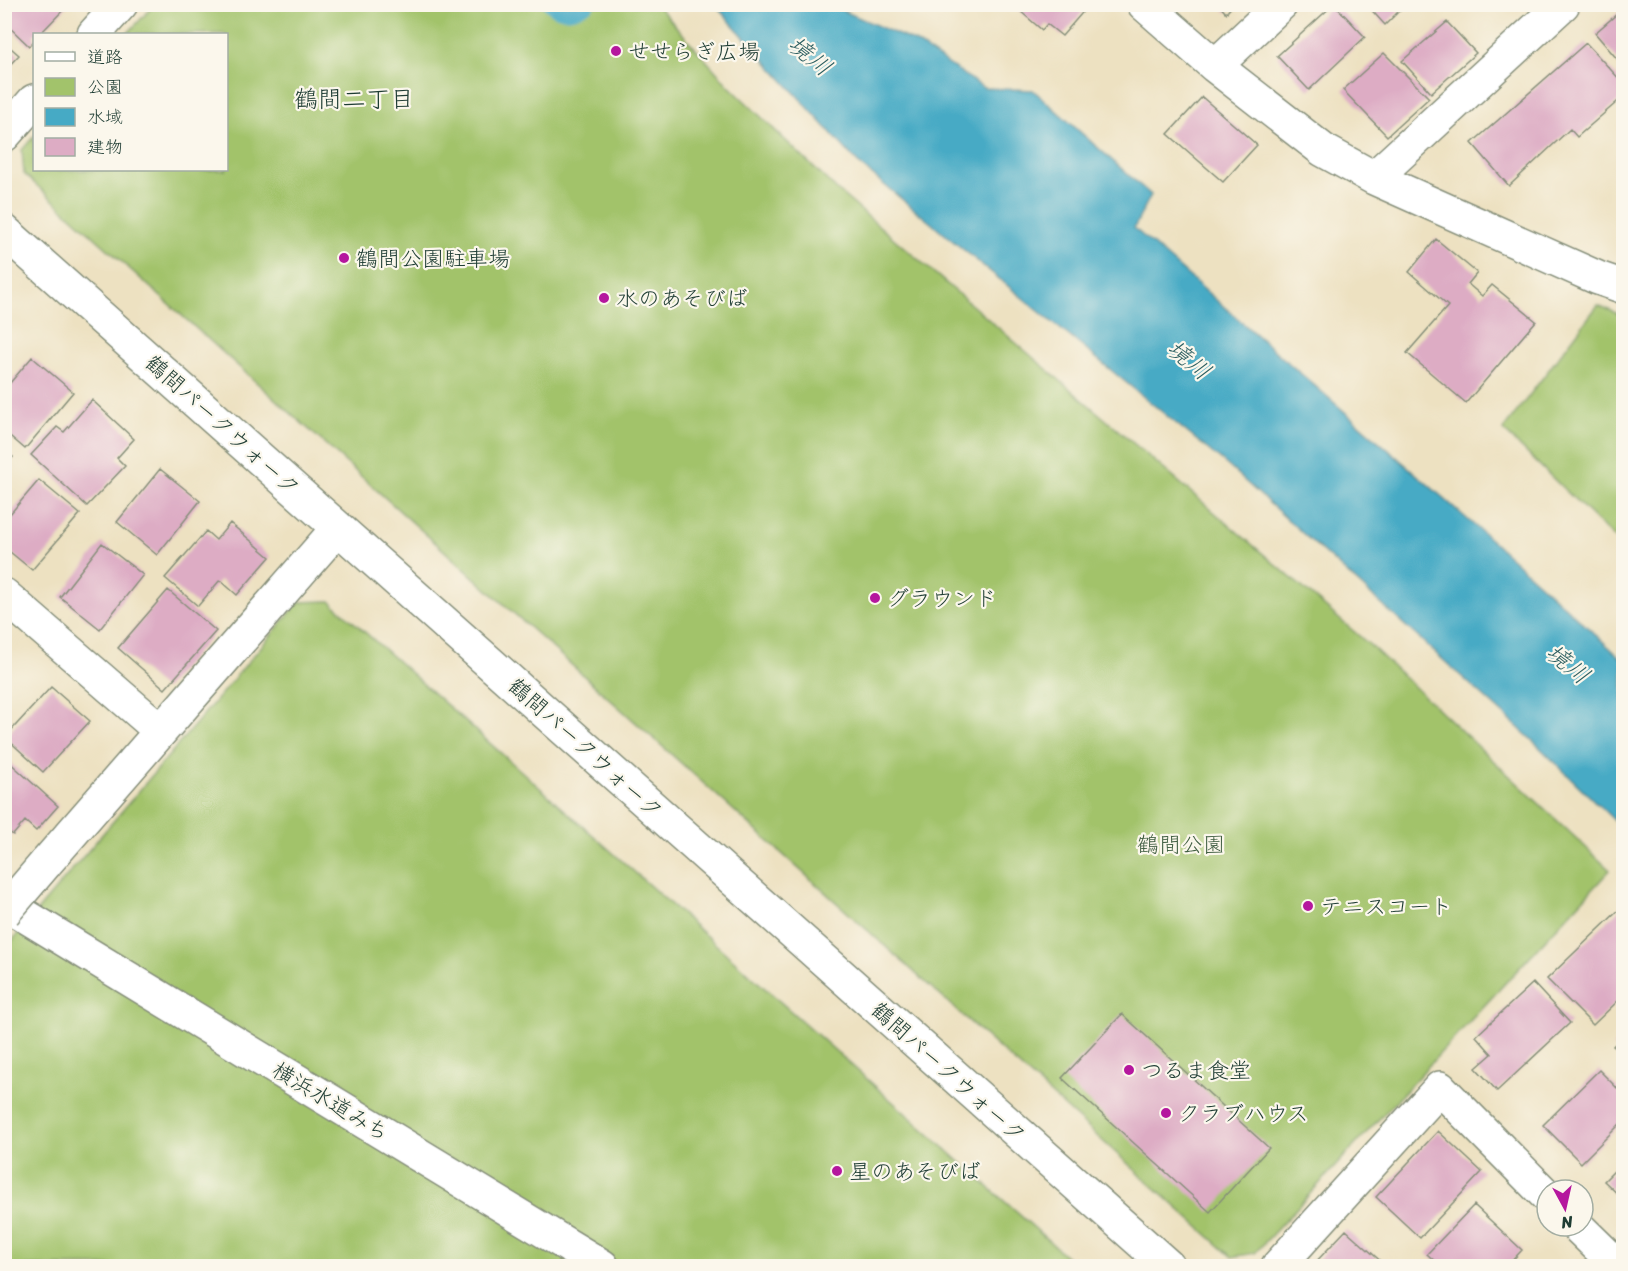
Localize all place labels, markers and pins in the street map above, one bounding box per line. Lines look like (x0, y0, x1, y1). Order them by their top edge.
place label: せせらぎ広場 (628, 32, 760, 71)
marker: せせらぎ広場 (609, 44, 623, 58)
place label: 鶴間公園駐車場 (356, 239, 510, 278)
marker: 鶴間公園駐車場 (337, 251, 351, 265)
place label: 水のあそびば (616, 279, 748, 318)
marker: 水のあそびば (597, 291, 611, 305)
place label: グラウンド (887, 579, 997, 618)
marker: グラウンド (868, 591, 882, 605)
place label: テニスコート (1320, 887, 1452, 926)
marker: テニスコート (1301, 899, 1315, 913)
place label: つるま食堂 (1141, 1051, 1251, 1090)
marker: つるま食堂 (1122, 1063, 1136, 1077)
place label: クラブハウス (1178, 1094, 1309, 1133)
marker: クラブハウス (1159, 1106, 1173, 1120)
place label: 星のあそびば (849, 1152, 981, 1191)
marker: 星のあそびば (830, 1164, 844, 1178)

